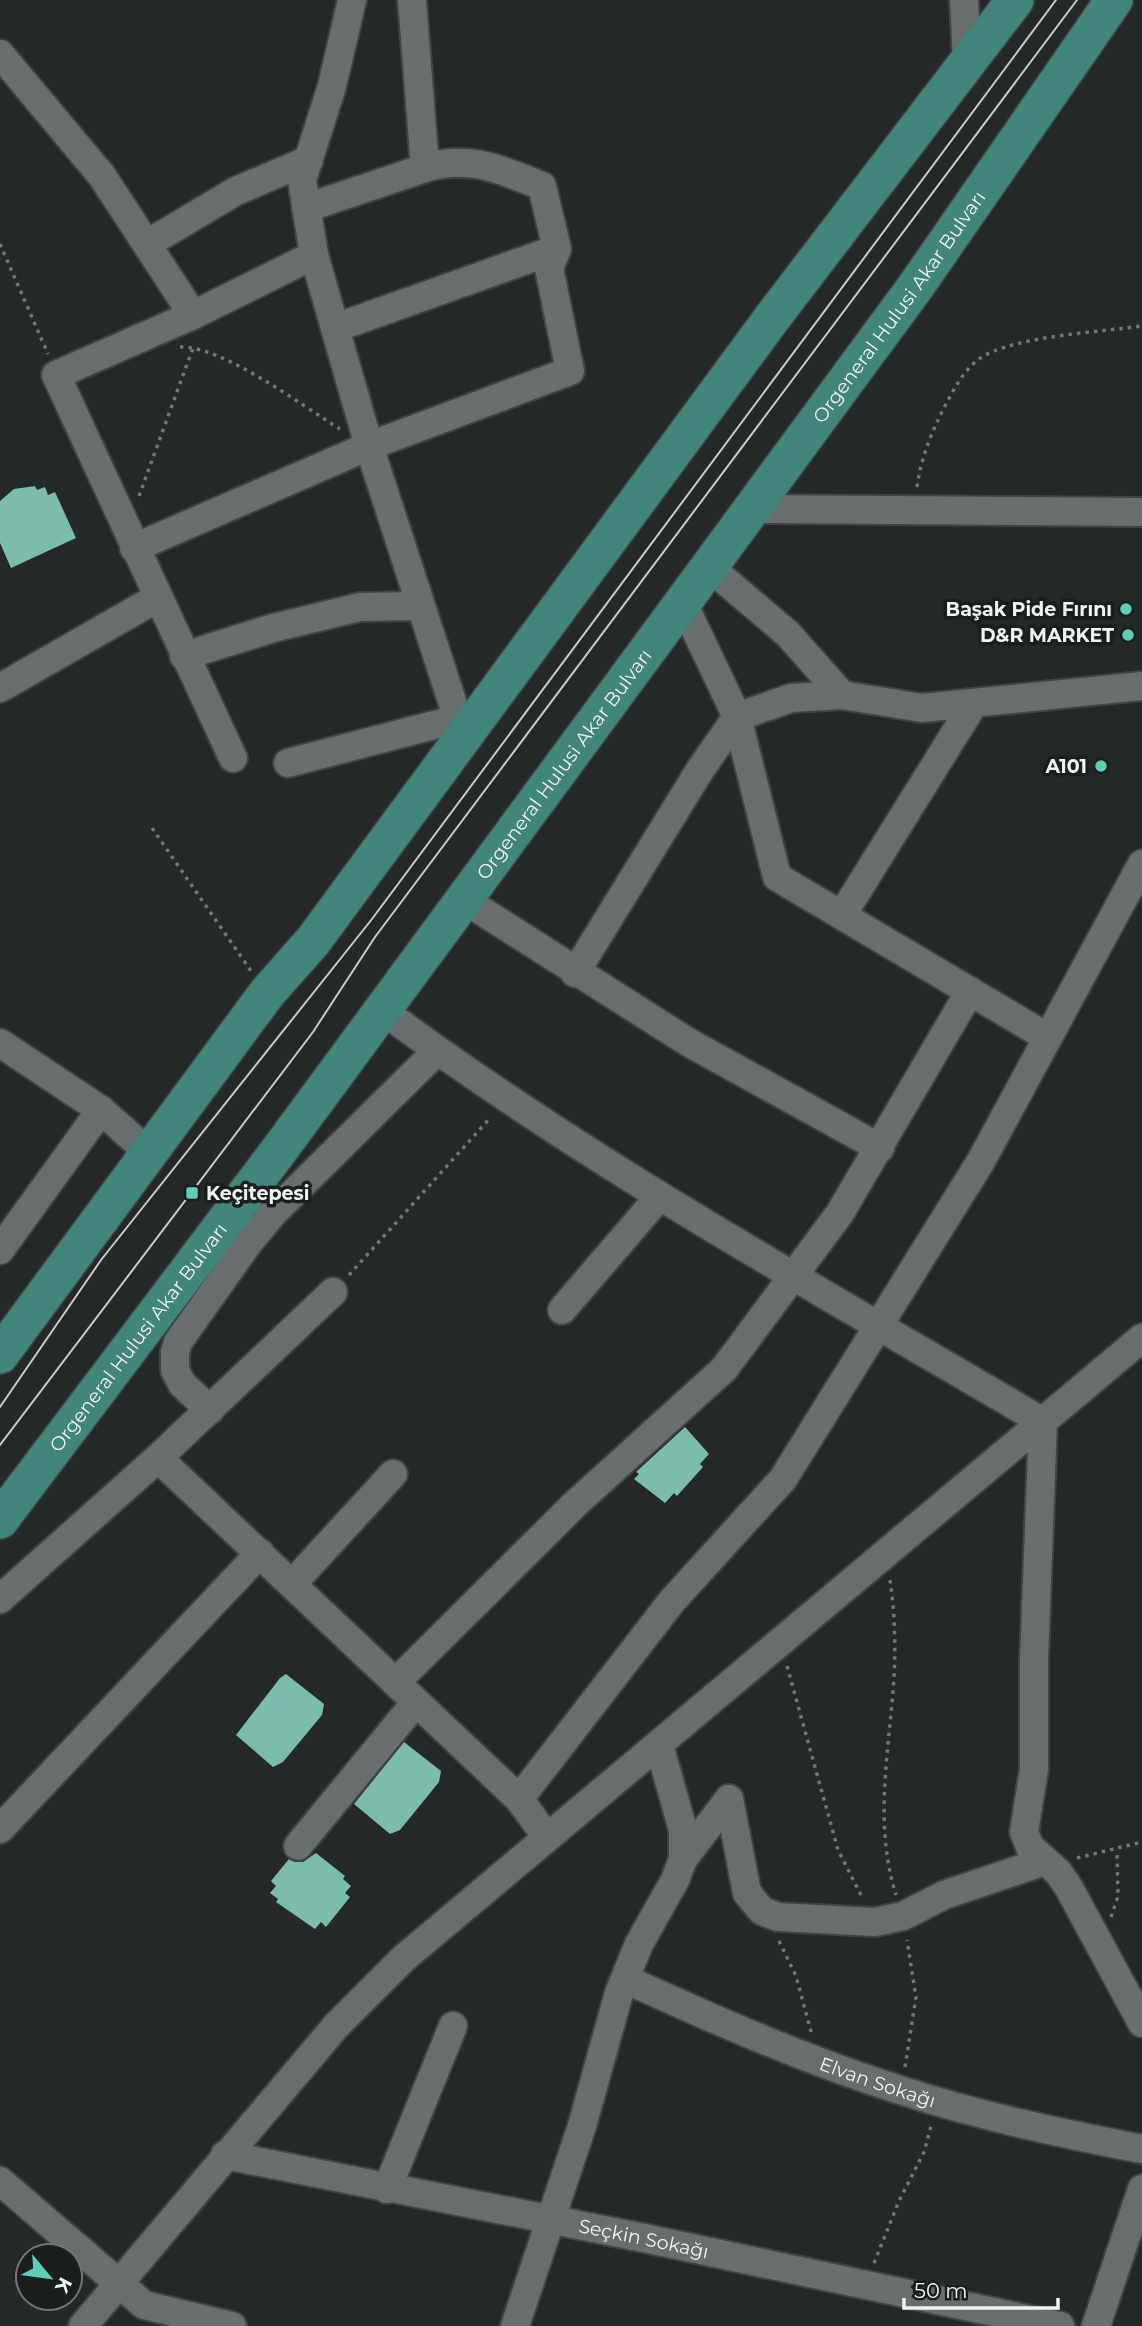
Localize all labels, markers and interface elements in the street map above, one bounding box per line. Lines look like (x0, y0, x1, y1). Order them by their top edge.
street label: Orgeneral Hulusi Akar Bulvarı (808, 186, 990, 427)
place label: Başak Pide Fırını (946, 598, 1112, 621)
marker: Başak Pide Fırını (1118, 601, 1134, 617)
place label: D&R MARKET (980, 624, 1114, 647)
marker: D&R MARKET (1120, 627, 1136, 643)
street label: Orgeneral Hulusi Akar Bulvarı (471, 644, 656, 884)
place label: A101 (1045, 755, 1087, 778)
marker: A101 (1093, 758, 1109, 774)
place label: Keçitepesi (206, 1182, 309, 1205)
marker: Keçitepesi (184, 1185, 200, 1201)
street label: Orgeneral Hulusi Akar Bulvarı (44, 1218, 232, 1456)
street label: Elvan Sokağı (816, 2052, 938, 2112)
street label: Seçkin Sokağı (577, 2214, 711, 2263)
north arrow (14, 2242, 84, 2312)
scale bar (904, 2266, 1058, 2310)
text: K (50, 2273, 77, 2298)
text: 50 m (914, 2278, 968, 2303)

